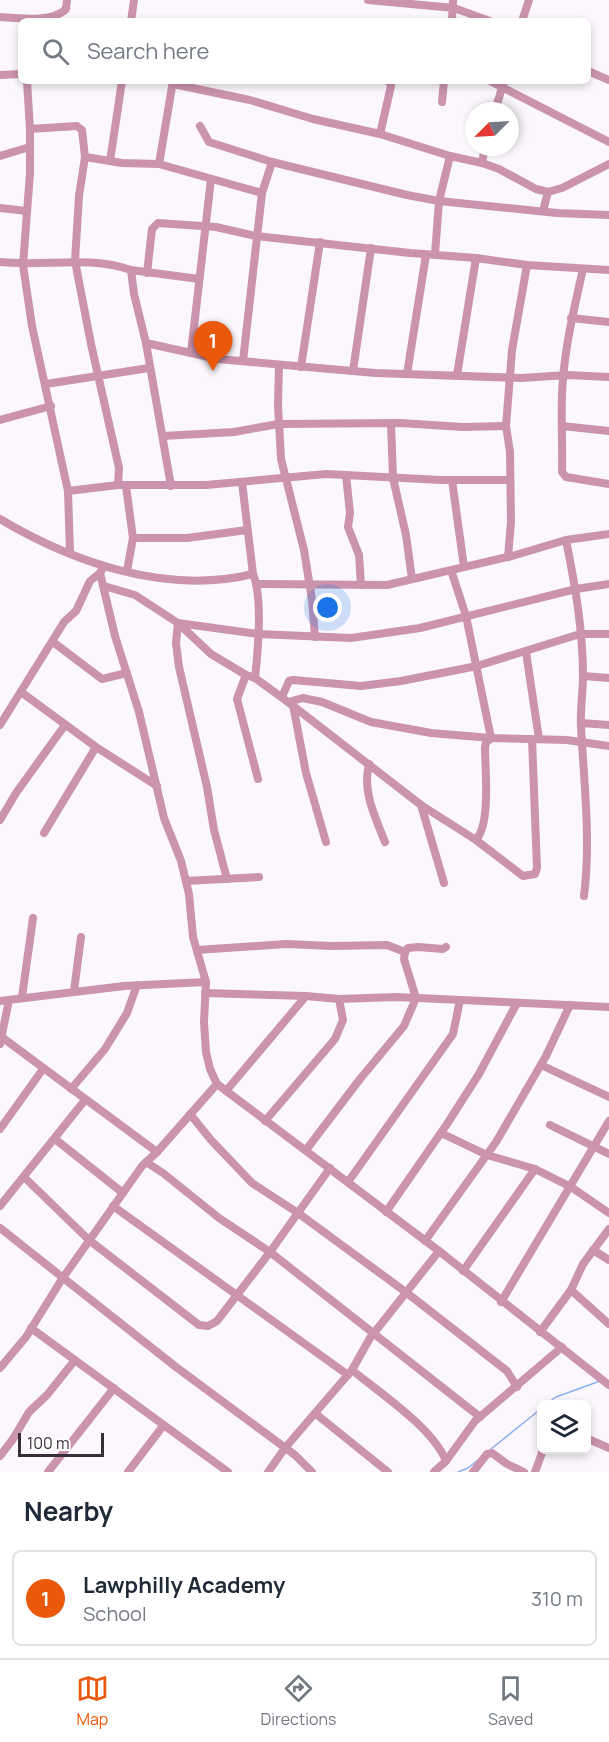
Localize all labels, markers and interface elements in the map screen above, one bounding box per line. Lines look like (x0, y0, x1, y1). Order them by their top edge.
search box (18, 18, 591, 84)
icon: search (39, 35, 72, 68)
text: Search here (87, 36, 209, 66)
north arrow (465, 102, 519, 156)
pin: 1 (194, 322, 232, 371)
your location (313, 593, 342, 622)
map controls (537, 1400, 591, 1454)
button: layers (537, 1400, 591, 1454)
scale bar (18, 1430, 104, 1458)
text: 100 m (27, 1432, 70, 1454)
text: Nearby (24, 1493, 113, 1529)
text: Lawphilly Academy (83, 1570, 285, 1600)
text: 1 (41, 1585, 50, 1612)
text: 310 m (531, 1585, 583, 1612)
text: School (83, 1600, 147, 1627)
tab: Map (76, 1672, 109, 1730)
tab: Directions (261, 1672, 336, 1730)
tab: Saved (488, 1672, 533, 1730)

